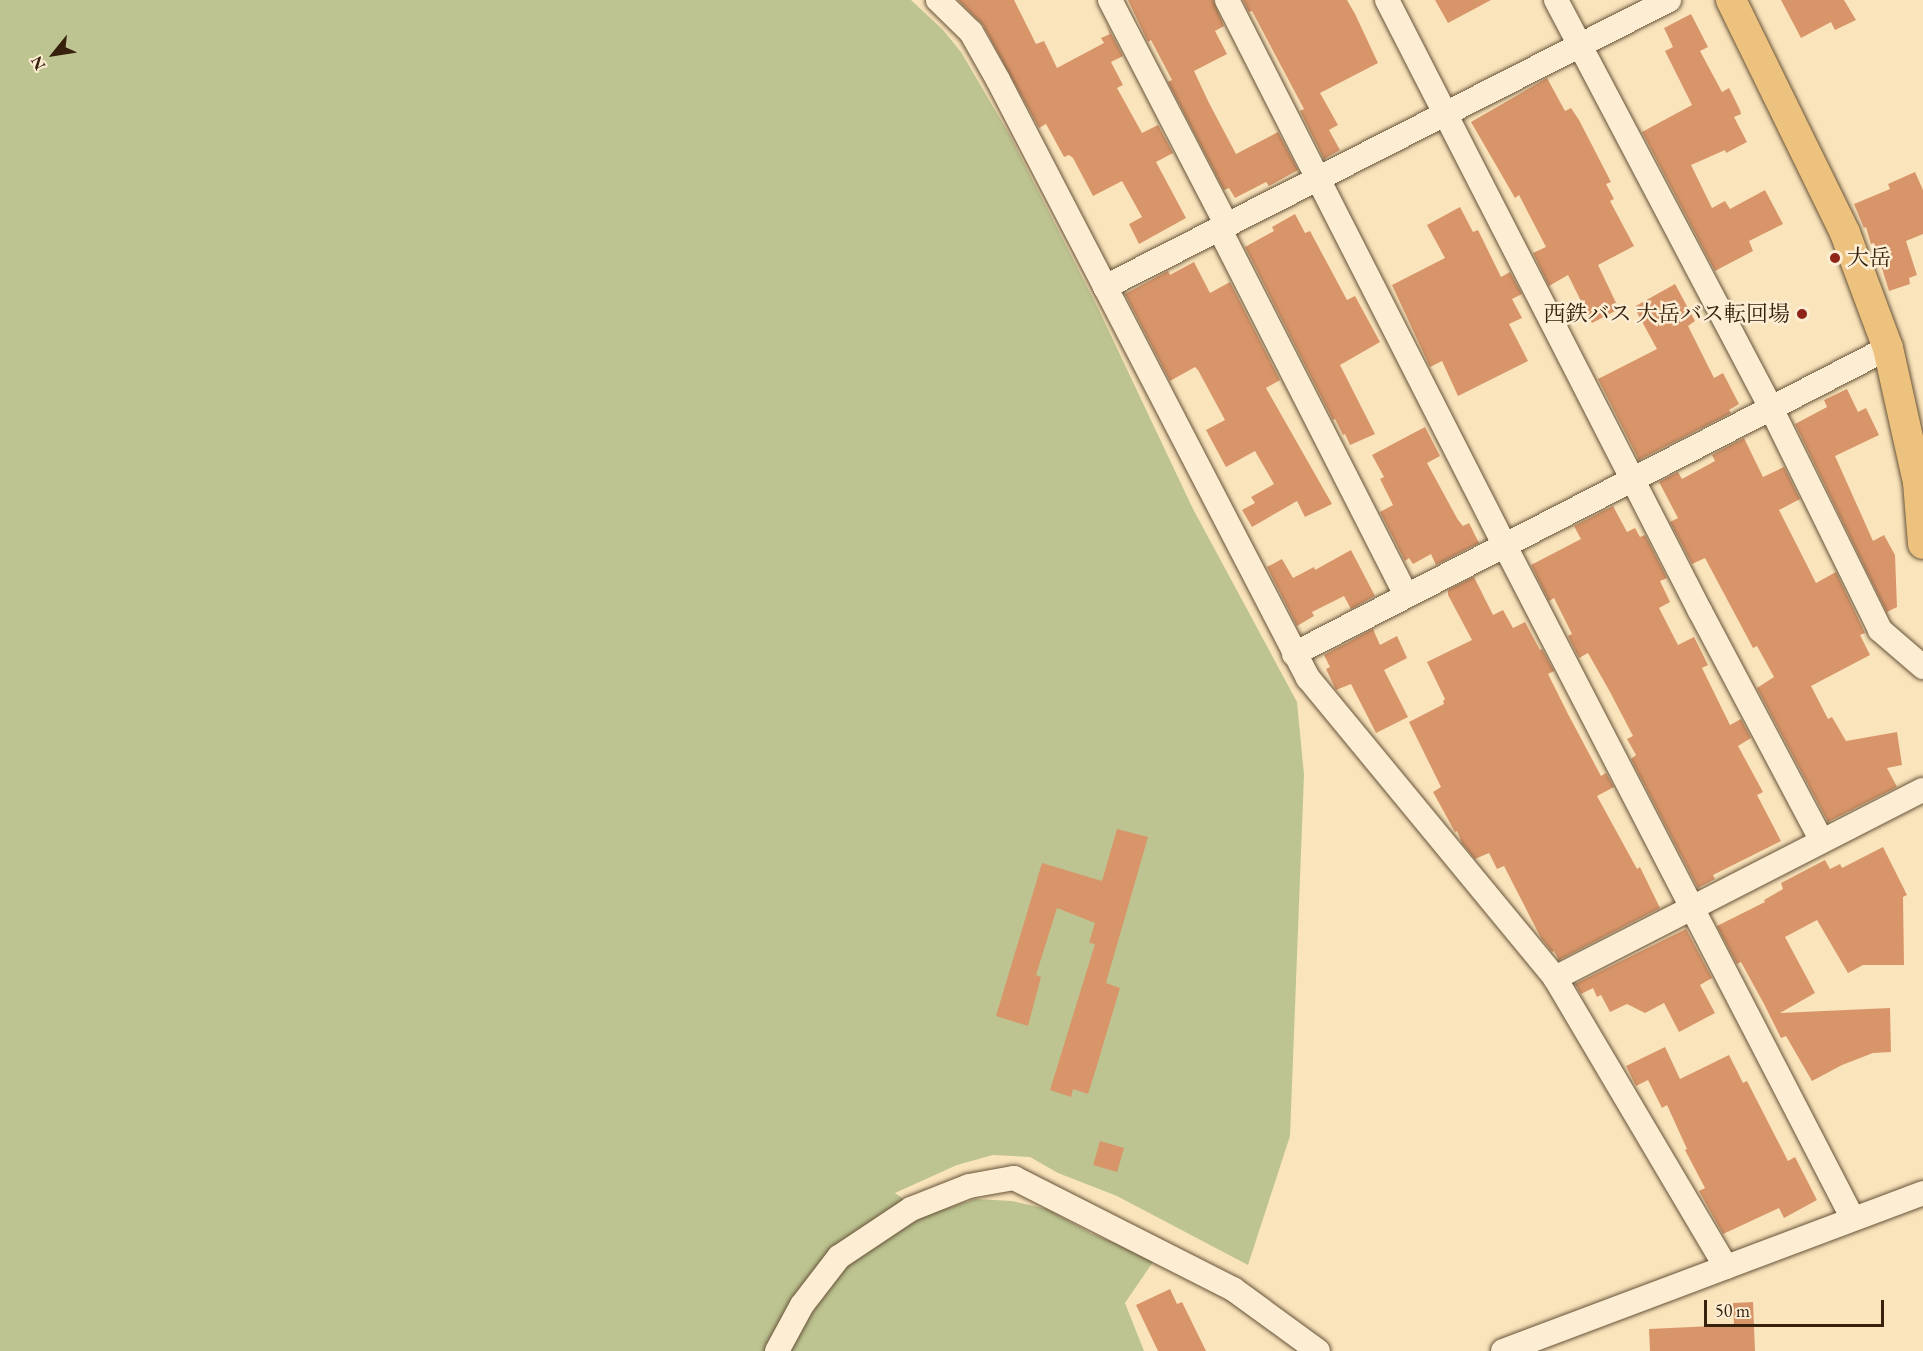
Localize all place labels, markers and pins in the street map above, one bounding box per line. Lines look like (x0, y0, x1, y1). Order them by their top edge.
place label: 大岳 (1847, 245, 1891, 271)
marker: 大岳 (1828, 251, 1842, 265)
place label: 西鉄バス 大岳バス転回場 (1544, 301, 1790, 327)
marker: 西鉄バス 大岳バス転回場 (1795, 307, 1809, 321)

